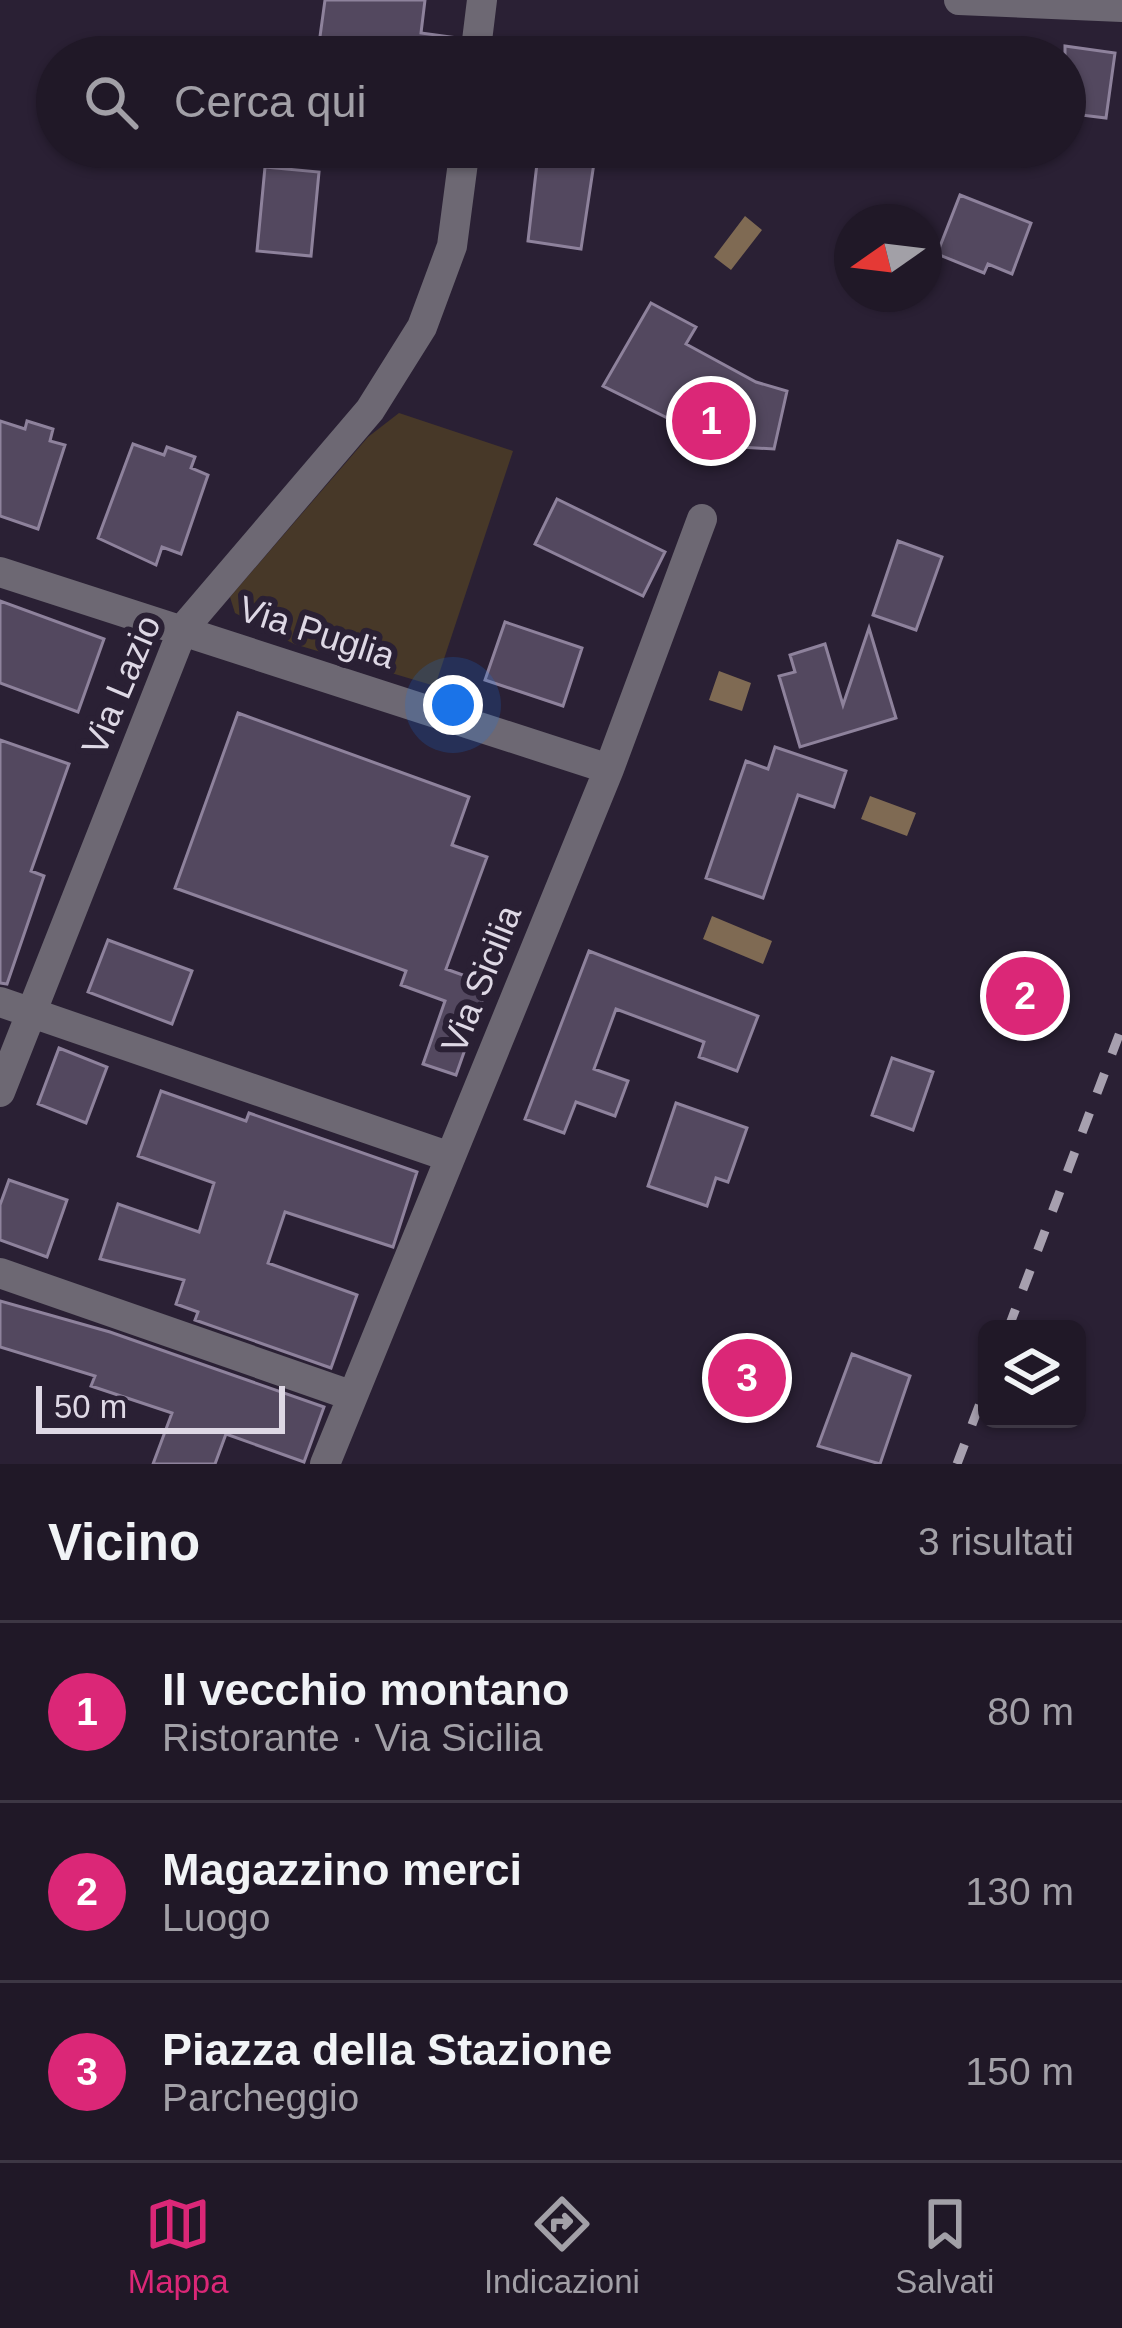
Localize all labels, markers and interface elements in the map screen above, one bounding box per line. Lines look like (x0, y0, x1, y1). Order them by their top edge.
search box (36, 36, 1086, 168)
icon: search (78, 69, 144, 135)
text: Cerca qui (174, 76, 367, 127)
north arrow (834, 204, 942, 312)
pin: 1 (672, 376, 750, 466)
street label: Via Puglia (234, 588, 401, 677)
street label: Via Lazio (73, 609, 169, 761)
your location (423, 675, 483, 735)
street label: Via Sicilia (433, 898, 529, 1059)
pin: 2 (986, 951, 1064, 1041)
map controls (978, 1320, 1086, 1428)
button: layers (978, 1320, 1086, 1428)
pin: 3 (708, 1333, 786, 1423)
scale bar (36, 1380, 285, 1433)
text: 50 m (54, 1388, 127, 1425)
text: Vicino (48, 1514, 200, 1571)
text: 3 risultati (918, 1520, 1074, 1563)
text: Il vecchio montano (162, 1664, 570, 1715)
text: 1 (76, 1690, 98, 1733)
text: 80 m (987, 1690, 1074, 1733)
text: Ristorante · Via Sicilia (162, 1716, 543, 1759)
text: Magazzino merci (162, 1844, 522, 1895)
text: 2 (76, 1870, 98, 1913)
text: 130 m (966, 1870, 1074, 1913)
text: Luogo (162, 1896, 270, 1939)
text: Piazza della Stazione (162, 2024, 612, 2075)
text: 3 (76, 2050, 98, 2093)
text: 150 m (966, 2050, 1074, 2093)
text: Parcheggio (162, 2076, 359, 2119)
tab: Mappa (128, 2191, 229, 2301)
tab: Indicazioni (484, 2191, 640, 2301)
tab: Salvati (895, 2191, 994, 2301)

